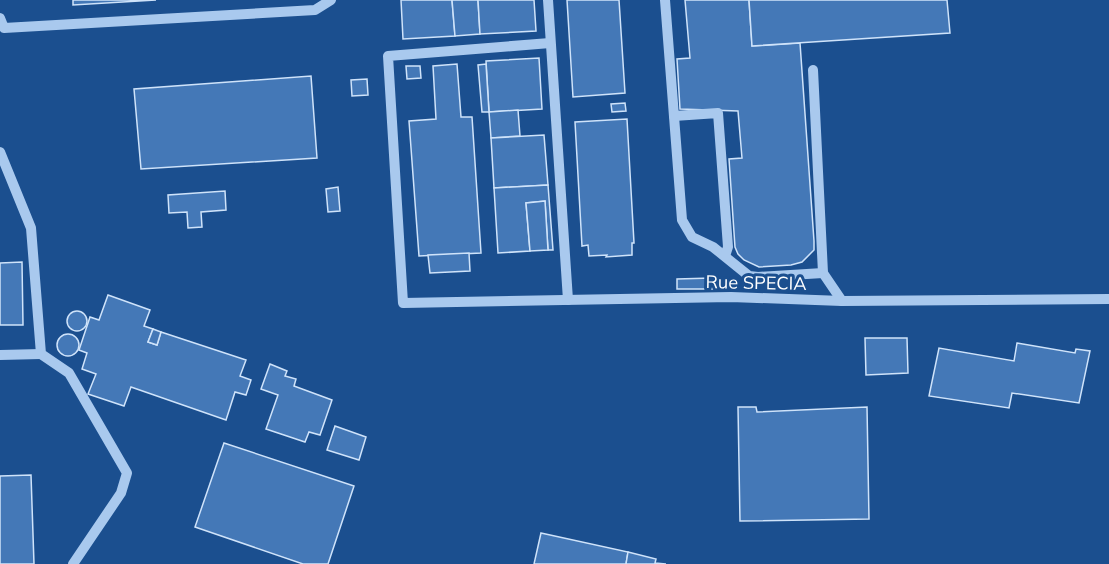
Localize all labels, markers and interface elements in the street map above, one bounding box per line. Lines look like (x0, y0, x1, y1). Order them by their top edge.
street label: Rue SPECIA (705, 270, 807, 295)

